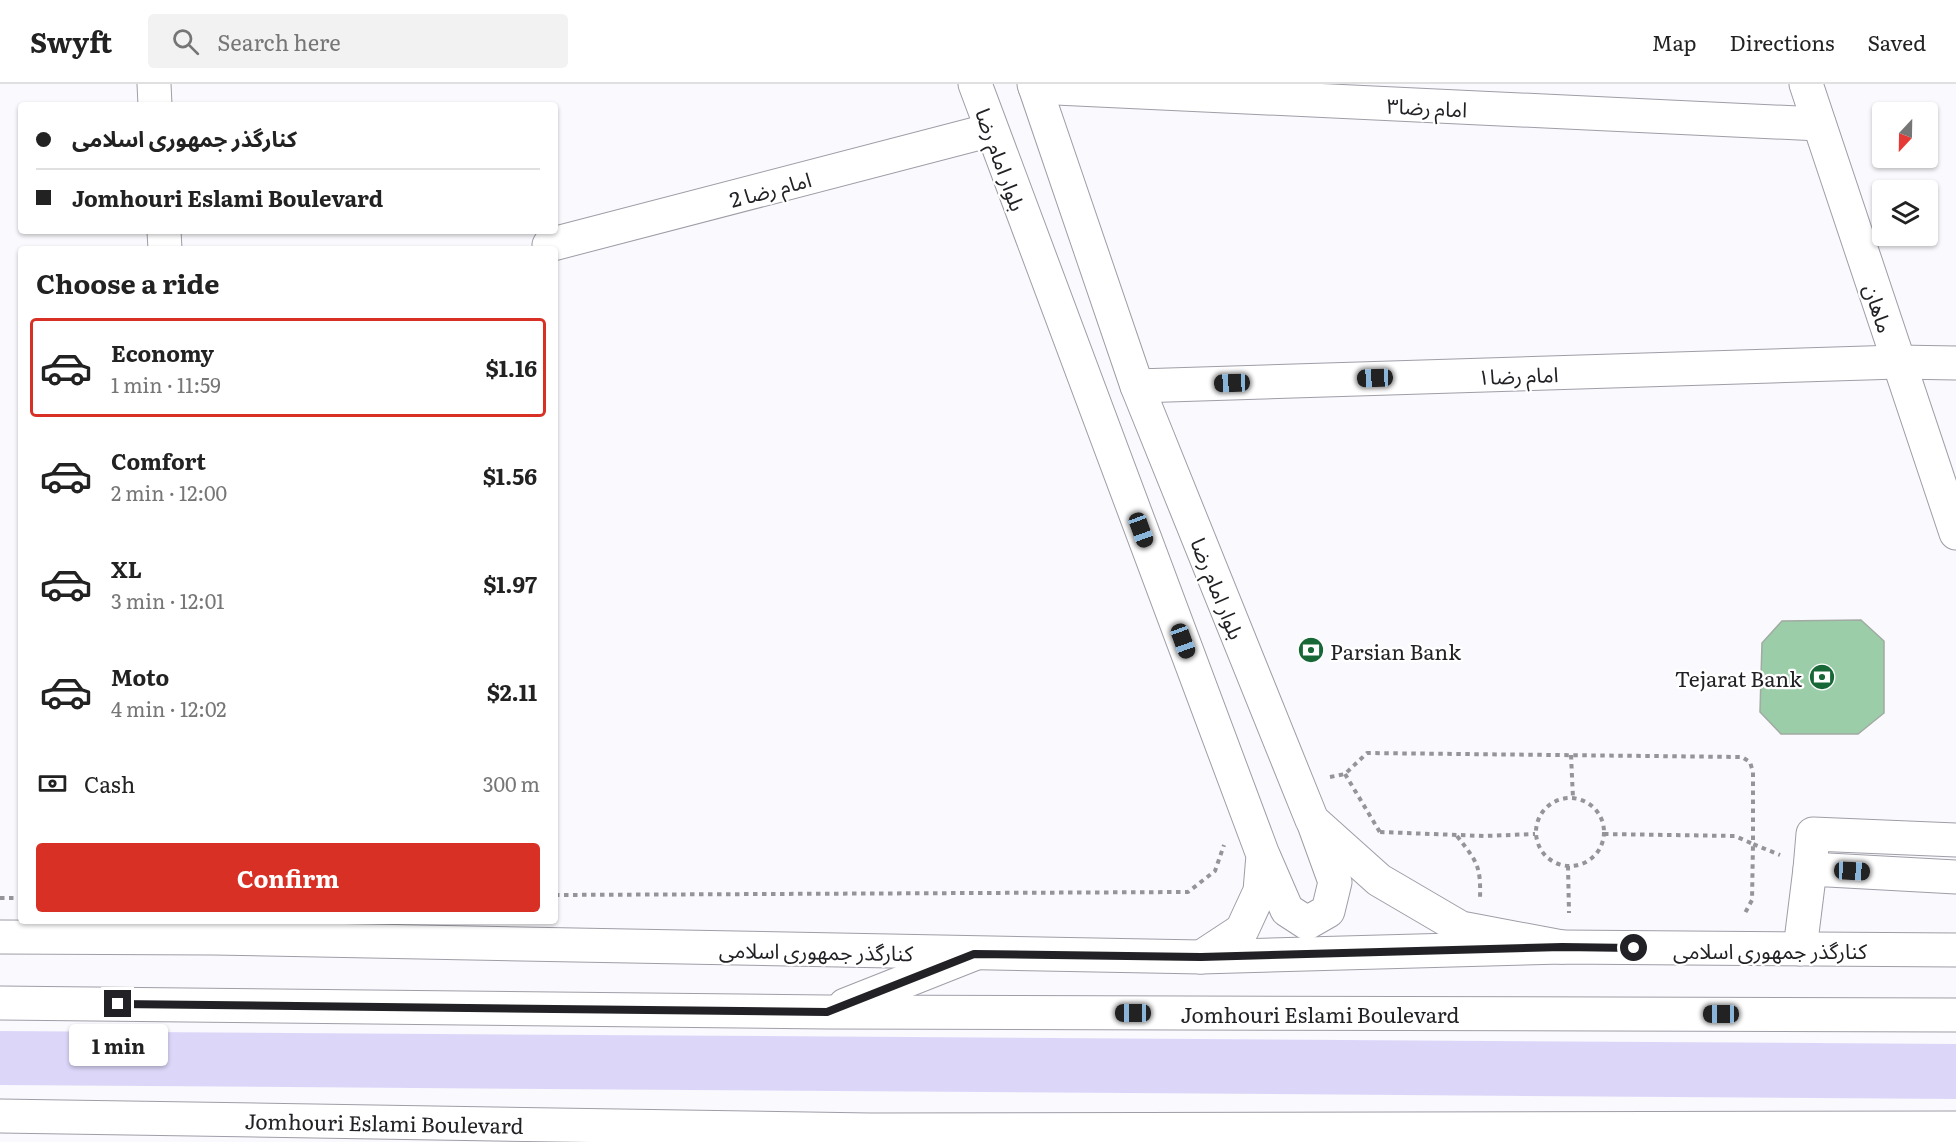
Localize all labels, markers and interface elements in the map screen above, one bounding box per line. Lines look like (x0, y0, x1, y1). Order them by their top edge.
search box (148, 14, 568, 68)
text: Swyft (30, 20, 112, 62)
icon: search (169, 25, 202, 58)
text: Search here (217, 25, 341, 58)
text: Map (1652, 26, 1697, 57)
text: Directions (1730, 26, 1835, 57)
text: Saved (1868, 26, 1926, 57)
street label: امام رضا۳ (1386, 88, 1468, 127)
north arrow (1872, 102, 1938, 168)
map controls (1872, 102, 1938, 246)
street label: بلوار امام رضا (966, 103, 1035, 216)
text: کنارگذر جمهوری اسلامی (72, 121, 297, 154)
street label: امام رضا 2 (726, 162, 815, 217)
button: layers (1872, 180, 1938, 246)
text: Jomhouri Eslami Boulevard (72, 181, 383, 214)
text: Choose a ride (36, 262, 219, 302)
street label: ماهان (1858, 280, 1902, 336)
text: Economy (111, 336, 214, 369)
icon: car (39, 341, 93, 395)
text: $1.16 (486, 351, 537, 384)
street label: امام رضا۱ (1477, 357, 1559, 394)
car (1357, 368, 1393, 388)
text: 1 min · 11:59 (111, 369, 221, 399)
car (1214, 373, 1250, 393)
text: Comfort (111, 444, 206, 477)
icon: car (39, 449, 93, 503)
text: $1.56 (483, 459, 537, 492)
text: 2 min · 12:00 (111, 477, 227, 507)
car (1126, 510, 1156, 550)
street label: بلوار امام رضا (1182, 532, 1253, 645)
text: XL (111, 552, 142, 585)
icon: car (39, 557, 93, 611)
text: $1.97 (483, 567, 537, 600)
text: 3 min · 12:01 (111, 585, 224, 615)
car (1168, 621, 1198, 661)
bank icon: Parsian Bank (1296, 635, 1326, 665)
place label: Parsian Bank (1330, 635, 1461, 666)
text: Moto (111, 660, 169, 693)
place label: Tejarat Bank (1675, 662, 1802, 693)
bank icon: Tejarat Bank (1807, 662, 1837, 692)
icon: car (39, 665, 93, 719)
text: $2.11 (487, 675, 537, 708)
text: 4 min · 12:02 (111, 693, 226, 723)
icon: cash (36, 767, 69, 800)
text: Cash (84, 767, 135, 800)
text: 300 m (483, 768, 540, 798)
button: Confirm (36, 843, 540, 912)
car (1834, 861, 1870, 881)
street label: کنارگذر جمهوری اسلامی (719, 933, 914, 967)
route start (1620, 934, 1647, 961)
street label: کنارگذر جمهوری اسلامی (1673, 934, 1867, 965)
route end (104, 990, 131, 1017)
street label: Jomhouri Eslami Boulevard (1181, 998, 1460, 1029)
car (1115, 1004, 1151, 1022)
car (1703, 1005, 1739, 1023)
callout: 1 min (68, 1025, 168, 1067)
text: 1 min (92, 1030, 145, 1060)
street label: Jomhouri Eslami Boulevard (244, 1104, 524, 1140)

